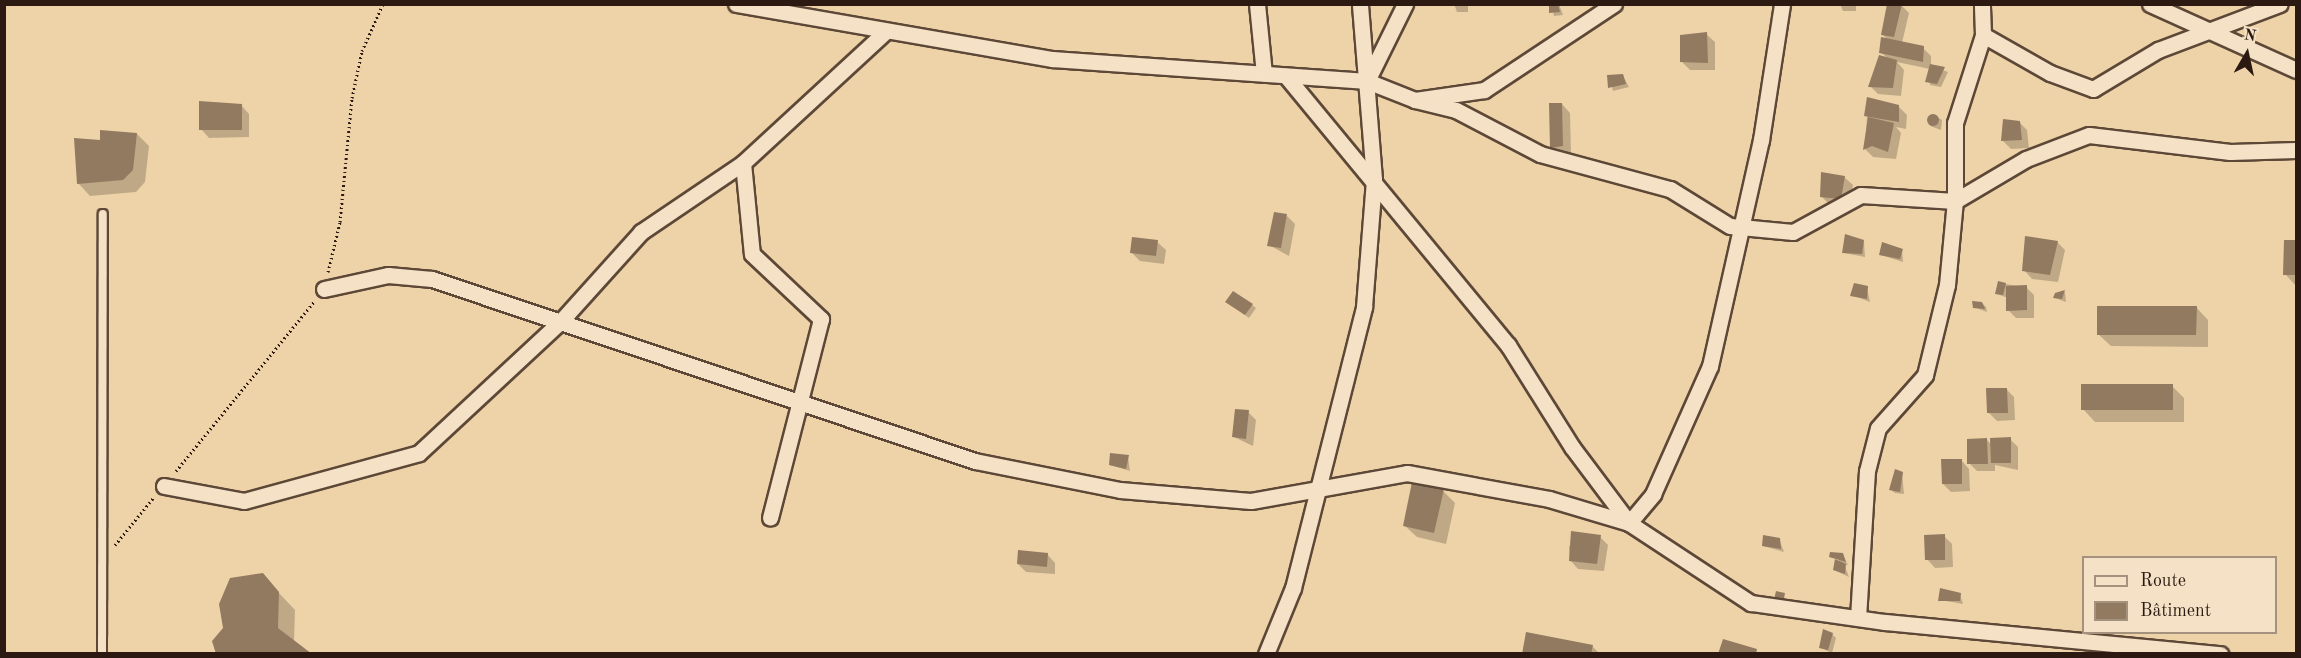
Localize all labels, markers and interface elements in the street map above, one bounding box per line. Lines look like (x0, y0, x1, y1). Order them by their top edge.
north arrow (2217, 24, 2277, 84)
text: N (2243, 27, 2257, 45)
legend (2082, 556, 2277, 634)
text: Route (2140, 572, 2186, 590)
text: Bâtiment (2140, 602, 2211, 620)

